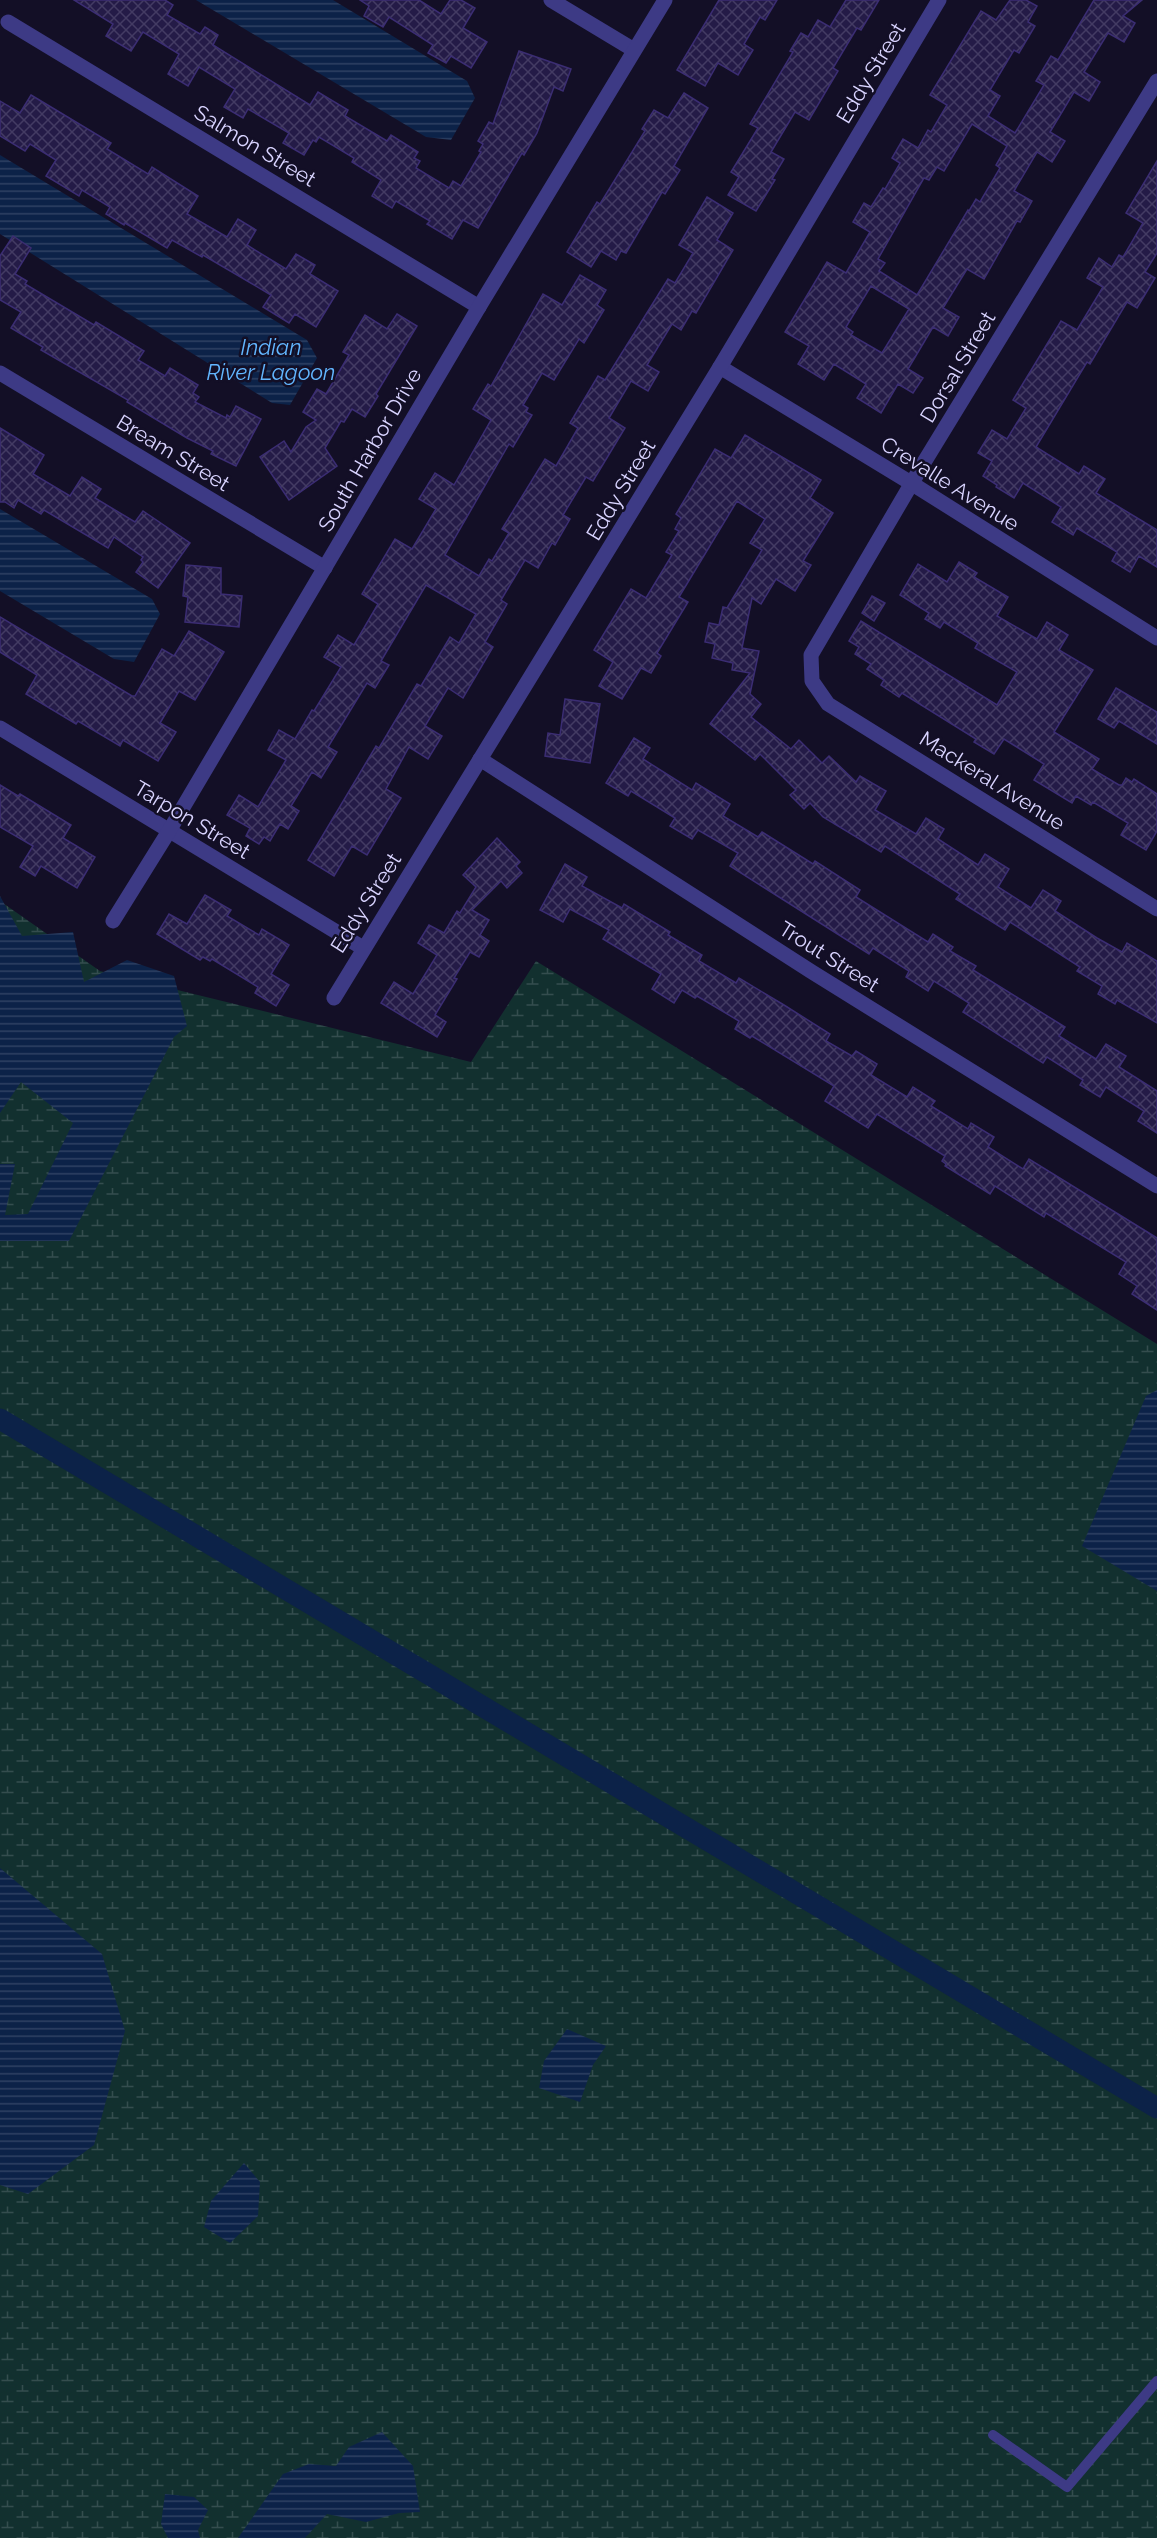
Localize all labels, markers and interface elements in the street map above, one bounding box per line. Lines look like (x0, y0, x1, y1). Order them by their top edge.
street label: Eddy Street (831, 18, 910, 128)
street label: Salmon Street (190, 99, 321, 192)
street label: Dorsal Street (915, 307, 1001, 427)
water label: Indian River Lagoon (207, 334, 335, 385)
street label: South Harbor Drive (313, 364, 426, 536)
street label: Bream Street (112, 409, 234, 496)
street label: Crevalle Avenue (877, 431, 1024, 536)
street label: Eddy Street (581, 435, 660, 545)
street label: Mackeral Avenue (915, 726, 1069, 835)
street label: Tarpon Street (130, 775, 255, 864)
street label: Eddy Street (325, 848, 406, 957)
street label: Trout Street (774, 916, 884, 997)

